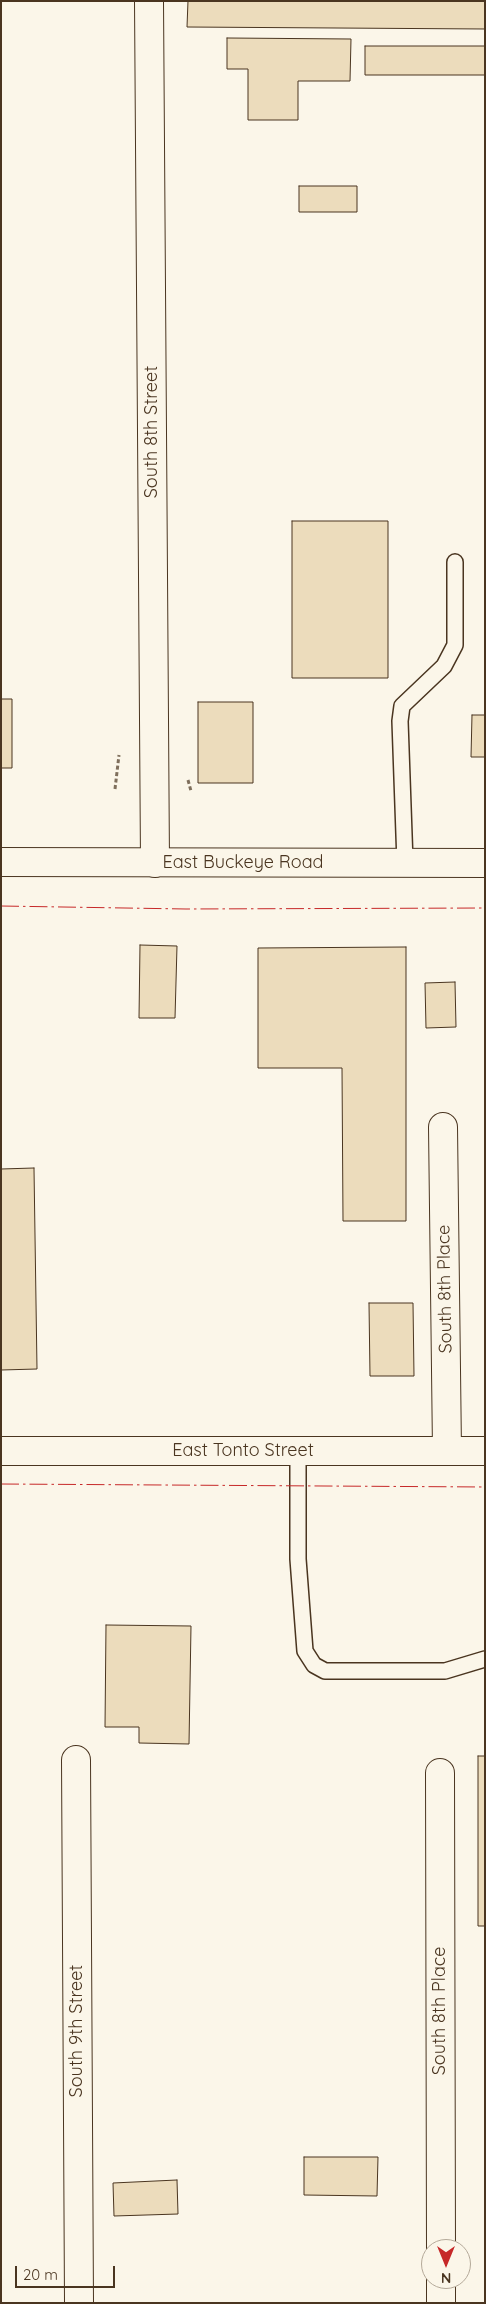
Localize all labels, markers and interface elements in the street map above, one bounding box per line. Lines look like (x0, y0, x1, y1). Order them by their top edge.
street label: South 8th Street (141, 366, 163, 498)
street label: East Buckeye Road (162, 852, 324, 874)
street label: South 8th Place (433, 1224, 457, 1354)
street label: East Tonto Street (172, 1440, 314, 1462)
street label: South 8th Place (429, 1947, 451, 2075)
street label: South 9th Street (66, 1965, 88, 2097)
north arrow (421, 2239, 471, 2289)
scale bar (18, 2256, 118, 2288)
text: 20 m (23, 2265, 58, 2284)
text: N (441, 2269, 451, 2287)

